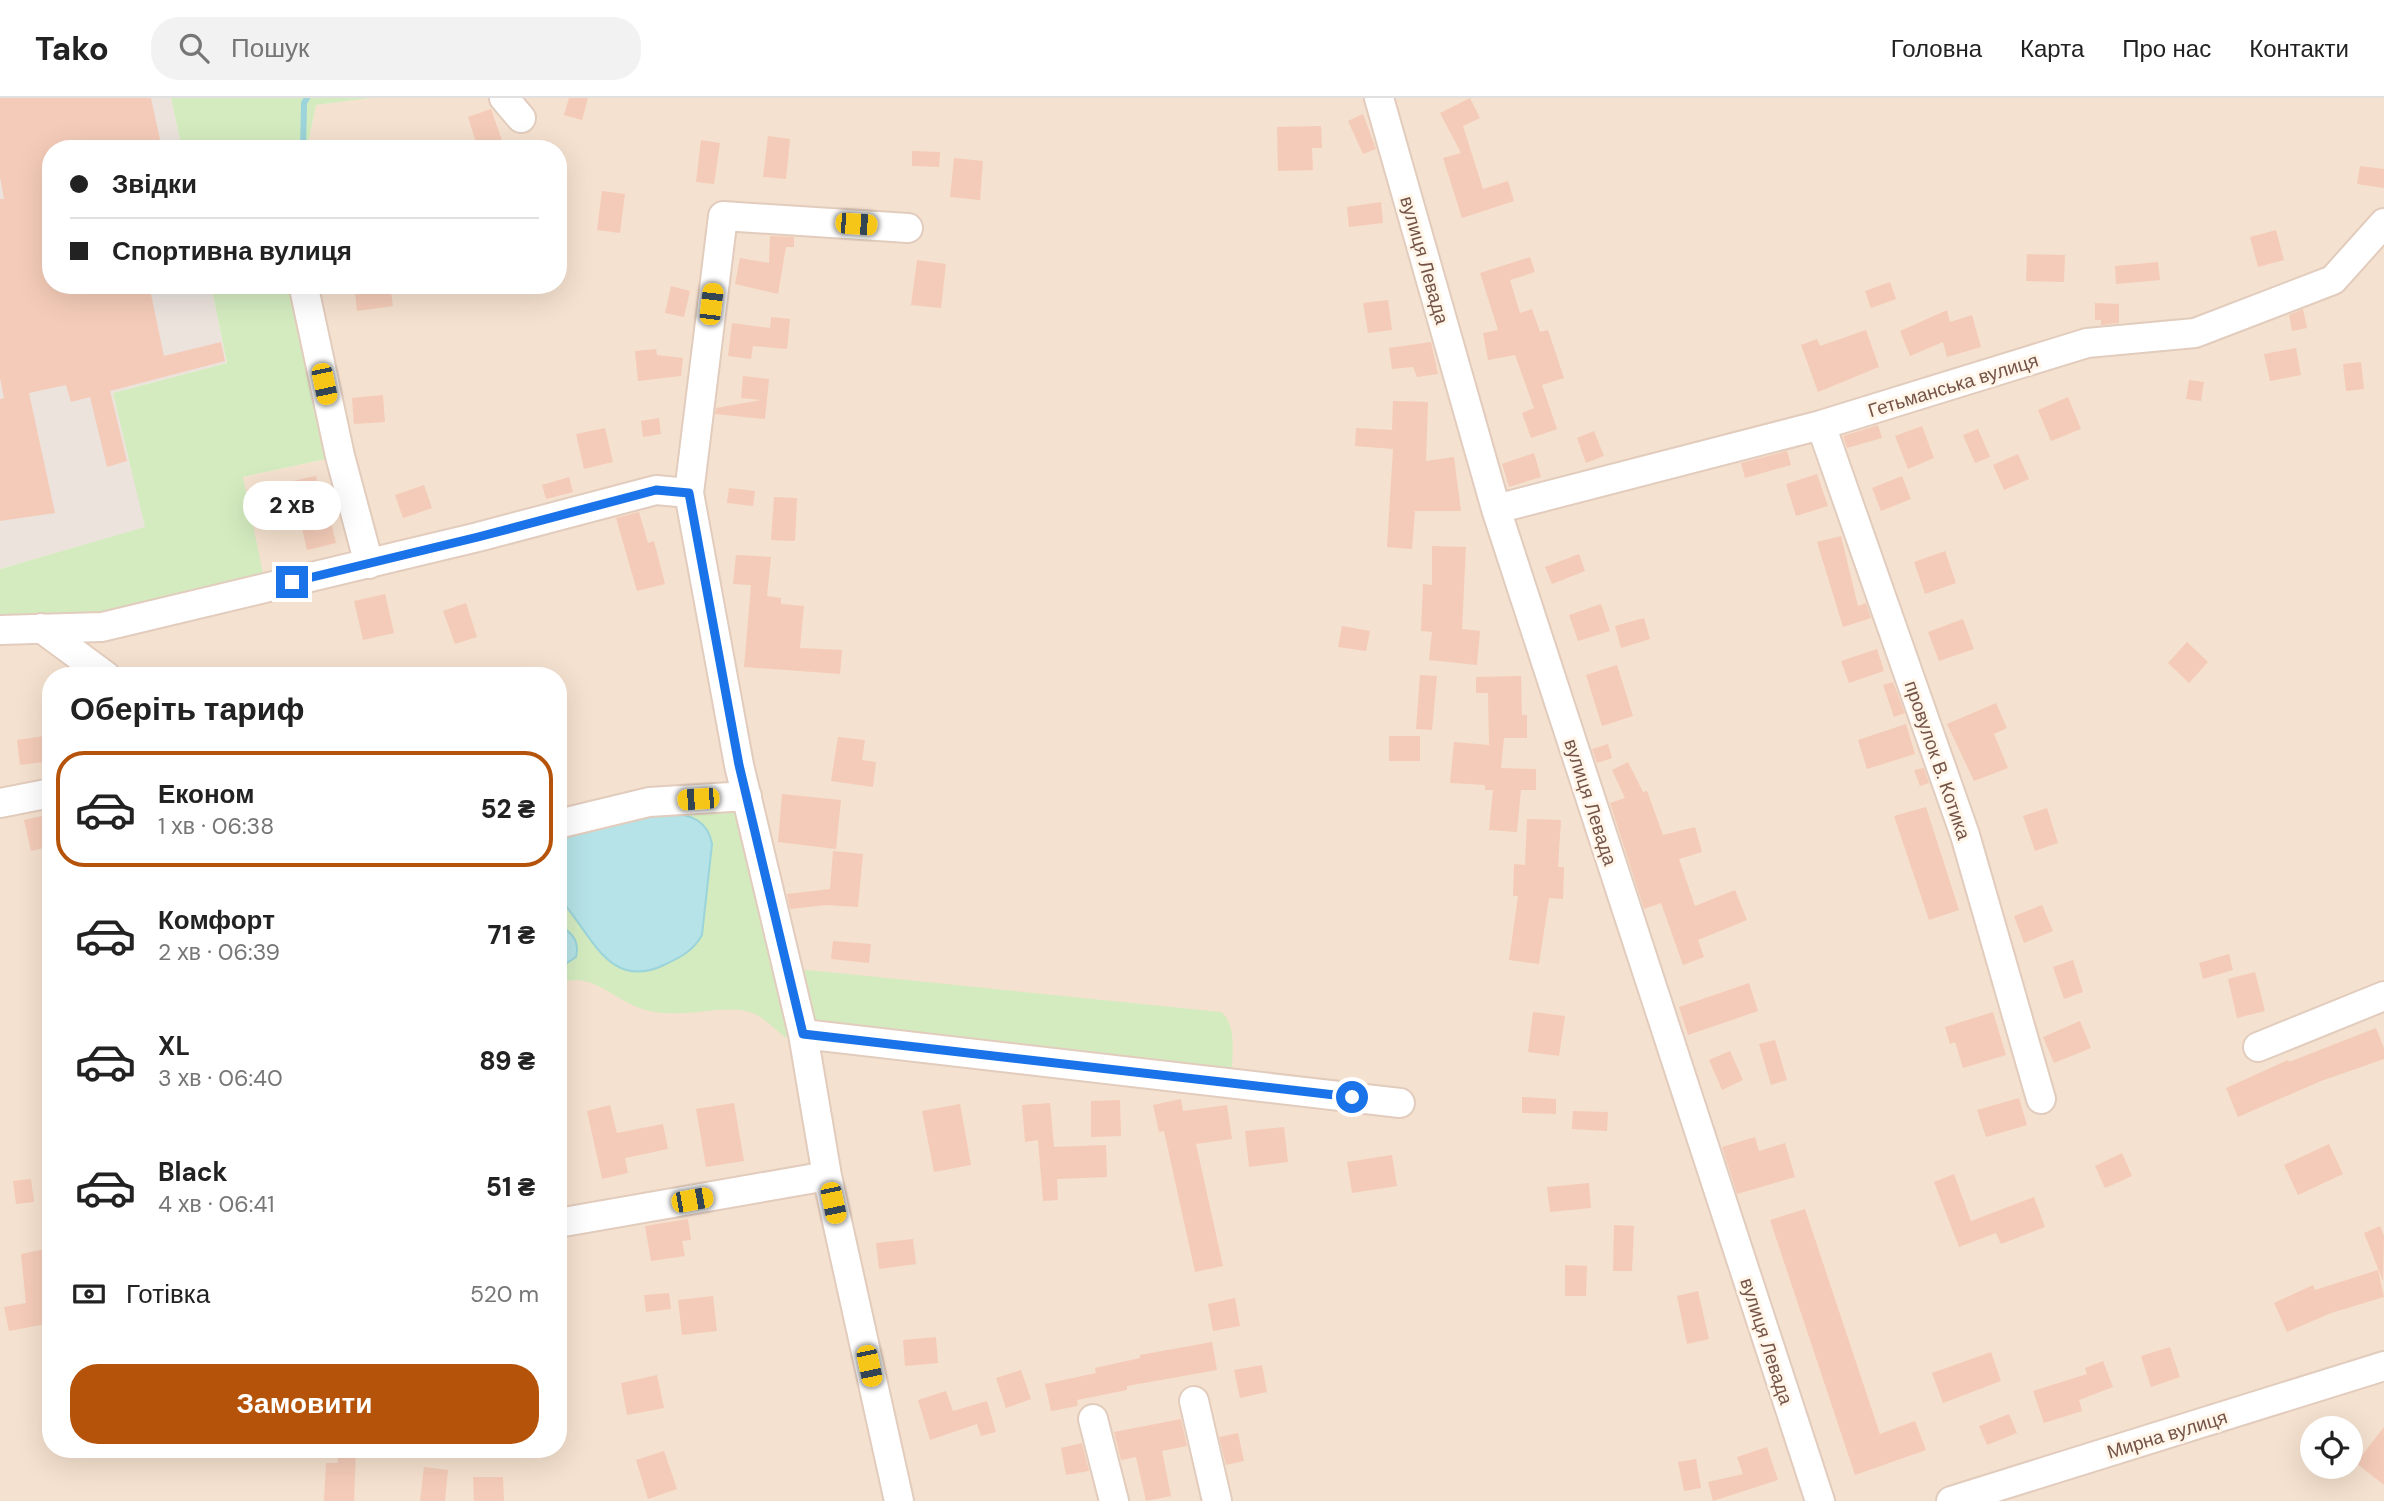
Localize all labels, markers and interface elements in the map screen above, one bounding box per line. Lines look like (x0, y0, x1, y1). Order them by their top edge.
search box (151, 17, 641, 80)
text: Tako (35, 27, 109, 70)
icon: search (175, 29, 213, 67)
text: Пошук (231, 31, 309, 65)
text: Головна (1891, 33, 1982, 64)
text: Карта (2020, 33, 2084, 64)
text: Про нас (2122, 33, 2211, 64)
text: Контакти (2249, 33, 2349, 64)
text: Звідки (112, 167, 197, 201)
street label: вулиця Левада (1394, 193, 1455, 327)
car (835, 212, 878, 236)
text: Спортивна вулиця (112, 234, 352, 268)
car (699, 282, 724, 326)
street label: Гетьманська вулиця (1865, 348, 2041, 423)
car (310, 361, 339, 407)
callout: 2 хв (243, 480, 341, 530)
text: 2 хв (269, 490, 315, 520)
route end (276, 566, 308, 598)
street label: провулок В. Котика (1899, 677, 1977, 843)
text: Оберіть тариф (70, 688, 304, 730)
street label: вулиця Левада (1558, 736, 1623, 869)
text: Економ (158, 777, 254, 811)
icon: car (74, 778, 137, 841)
car (677, 787, 720, 811)
text: 52 ₴ (481, 792, 535, 826)
text: 1 хв · 06:38 (158, 811, 274, 841)
text: Комфорт (158, 903, 275, 937)
icon: car (74, 904, 137, 967)
text: 71 ₴ (488, 918, 535, 952)
text: 2 хв · 06:39 (158, 937, 280, 967)
text: XL (158, 1029, 190, 1063)
icon: car (74, 1030, 137, 1093)
text: 89 ₴ (479, 1044, 535, 1078)
text: 3 хв · 06:40 (158, 1063, 283, 1093)
route start (1336, 1081, 1368, 1113)
text: Black (158, 1155, 228, 1189)
icon: car (74, 1156, 137, 1219)
text: 51 ₴ (486, 1170, 535, 1204)
car (819, 1180, 848, 1226)
car (670, 1186, 715, 1214)
text: 4 хв · 06:41 (158, 1189, 275, 1219)
icon: cash (70, 1275, 108, 1313)
street label: вулиця Левада (1734, 1275, 1799, 1408)
text: Готівка (126, 1277, 210, 1311)
text: 520 m (470, 1279, 539, 1309)
car (855, 1343, 884, 1389)
button: Замовити (70, 1364, 539, 1444)
street label: Мирна вулиця (2104, 1404, 2230, 1465)
map controls (2300, 1416, 2363, 1479)
button: locate (2300, 1416, 2363, 1479)

